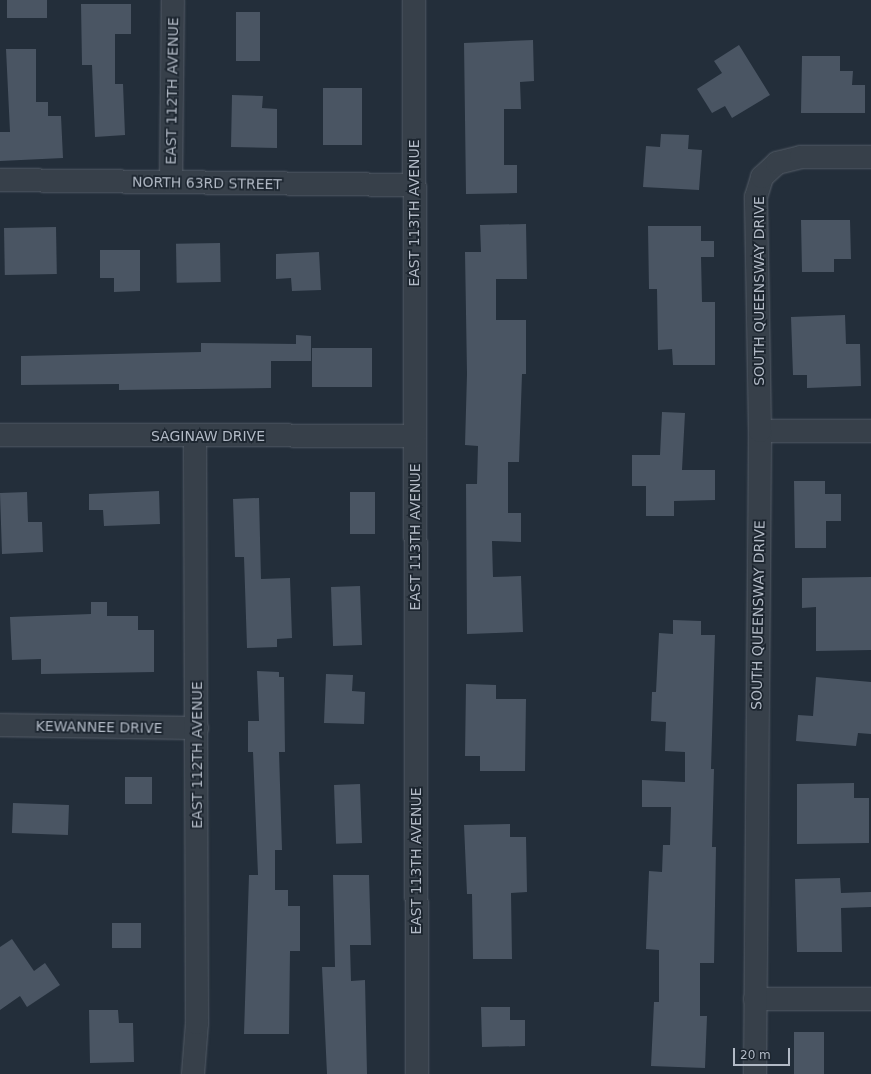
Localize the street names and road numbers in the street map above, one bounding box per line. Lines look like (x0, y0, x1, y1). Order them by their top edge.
street label: EAST 112TH AVENUE (162, 17, 182, 165)
street label: EAST 113TH AVENUE (406, 139, 422, 287)
street label: NORTH 63RD STREET (132, 173, 282, 193)
street label: SOUTH QUEENSWAY DRIVE (751, 196, 767, 386)
street label: SAGINAW DRIVE (151, 428, 265, 444)
street label: EAST 113TH AVENUE (407, 463, 423, 611)
street label: SOUTH QUEENSWAY DRIVE (748, 520, 768, 710)
street label: EAST 112TH AVENUE (189, 681, 205, 829)
street label: KEWANNEE DRIVE (35, 717, 163, 737)
street label: EAST 113TH AVENUE (408, 787, 424, 935)

